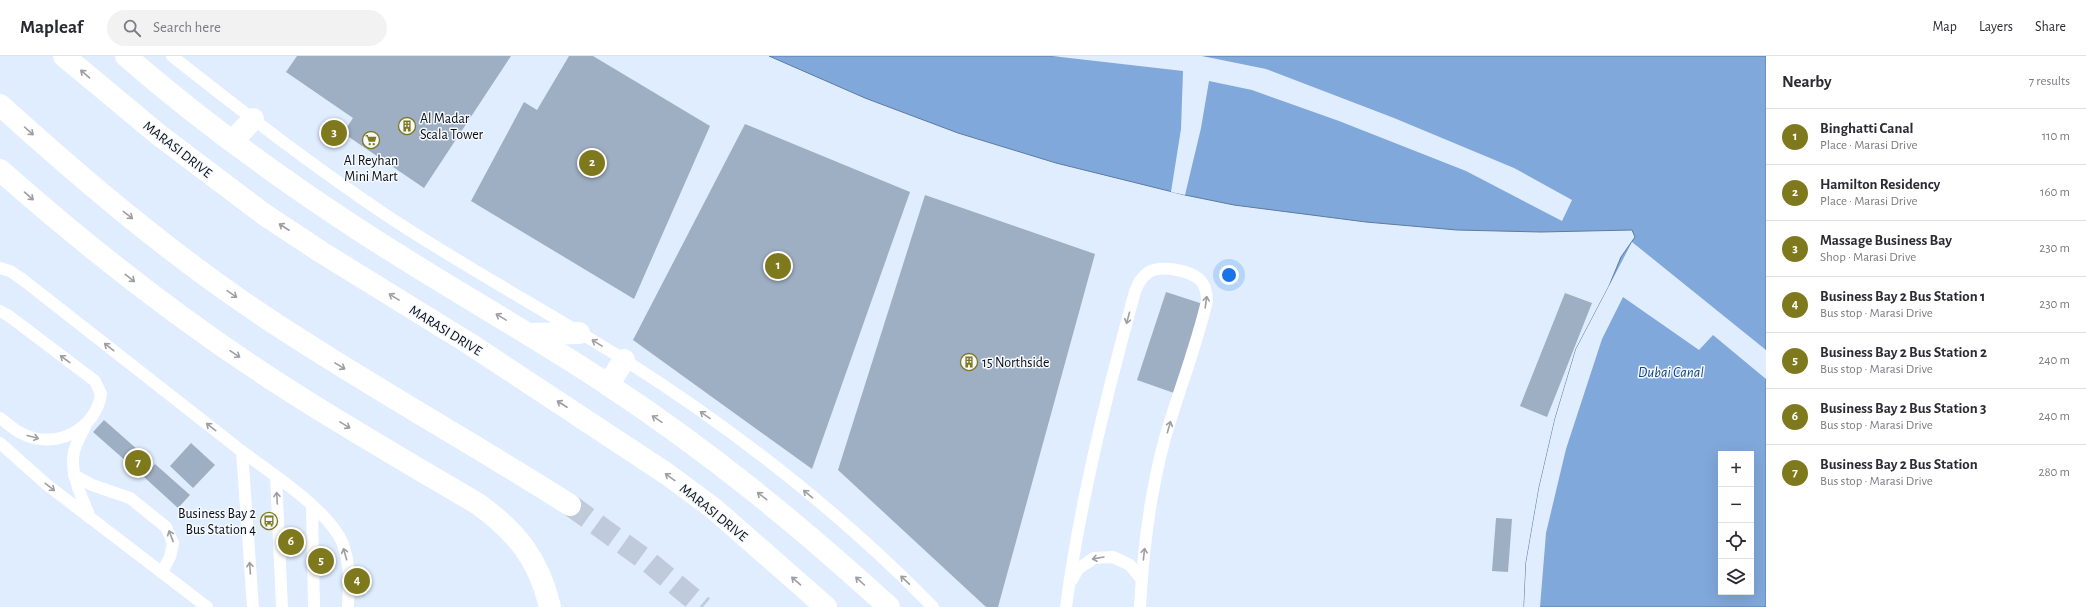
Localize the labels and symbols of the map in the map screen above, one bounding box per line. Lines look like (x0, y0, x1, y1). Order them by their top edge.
one-way arrow (80, 70, 90, 79)
place label: Al Madar Scala Tower (420, 112, 484, 142)
building icon: Al Madar Scala Tower (397, 116, 417, 136)
pin: 3 (321, 118, 347, 148)
street label: MARASI DRIVE (141, 119, 214, 181)
one-way arrow (24, 126, 34, 136)
supermarket icon: Al Reyhan Mini Mart (361, 130, 381, 150)
pin: 2 (579, 148, 605, 178)
place label: Al Reyhan Mini Mart (344, 154, 398, 184)
one-way arrow (24, 191, 34, 200)
one-way arrow (123, 211, 134, 220)
one-way arrow (278, 223, 289, 232)
pin: 1 (765, 251, 791, 281)
your location (1219, 265, 1239, 285)
one-way arrow (125, 274, 136, 282)
one-way arrow (226, 290, 237, 298)
one-way arrow (388, 292, 400, 300)
one-way arrow (1202, 296, 1210, 309)
street label: MARASI DRIVE (407, 303, 484, 359)
one-way arrow (1124, 311, 1131, 324)
one-way arrow (495, 313, 507, 321)
one-way arrow (591, 339, 602, 347)
one-way arrow (103, 343, 114, 351)
one-way arrow (230, 350, 241, 358)
building icon: 15 Northside (959, 352, 979, 372)
one-way arrow (60, 355, 71, 363)
place label: 15 Northside (982, 356, 1050, 370)
one-way arrow (334, 362, 346, 370)
water label: Dubai Canal (1638, 365, 1704, 380)
one-way arrow (557, 400, 568, 408)
one-way arrow (700, 411, 711, 419)
one-way arrow (652, 414, 663, 423)
one-way arrow (1165, 420, 1173, 433)
one-way arrow (339, 421, 351, 429)
one-way arrow (206, 423, 217, 431)
one-way arrow (26, 434, 39, 442)
pin: 7 (125, 448, 151, 478)
one-way arrow (665, 473, 676, 481)
street label: MARASI DRIVE (677, 481, 750, 544)
one-way arrow (45, 483, 56, 492)
one-way arrow (803, 489, 813, 498)
one-way arrow (756, 491, 767, 500)
one-way arrow (273, 492, 281, 505)
place label: Business Bay 2 Bus Station 4 (178, 507, 256, 537)
bus stop icon: Business Bay 2 Bus Station 4 (259, 511, 279, 531)
pin: 6 (278, 527, 304, 557)
one-way arrow (166, 531, 174, 543)
pin: 5 (308, 546, 334, 576)
one-way arrow (341, 548, 348, 561)
one-way arrow (1140, 548, 1148, 561)
one-way arrow (1092, 555, 1105, 563)
one-way arrow (246, 562, 253, 575)
pin: 4 (344, 566, 370, 596)
one-way arrow (900, 575, 910, 585)
one-way arrow (855, 576, 866, 585)
one-way arrow (791, 577, 802, 586)

